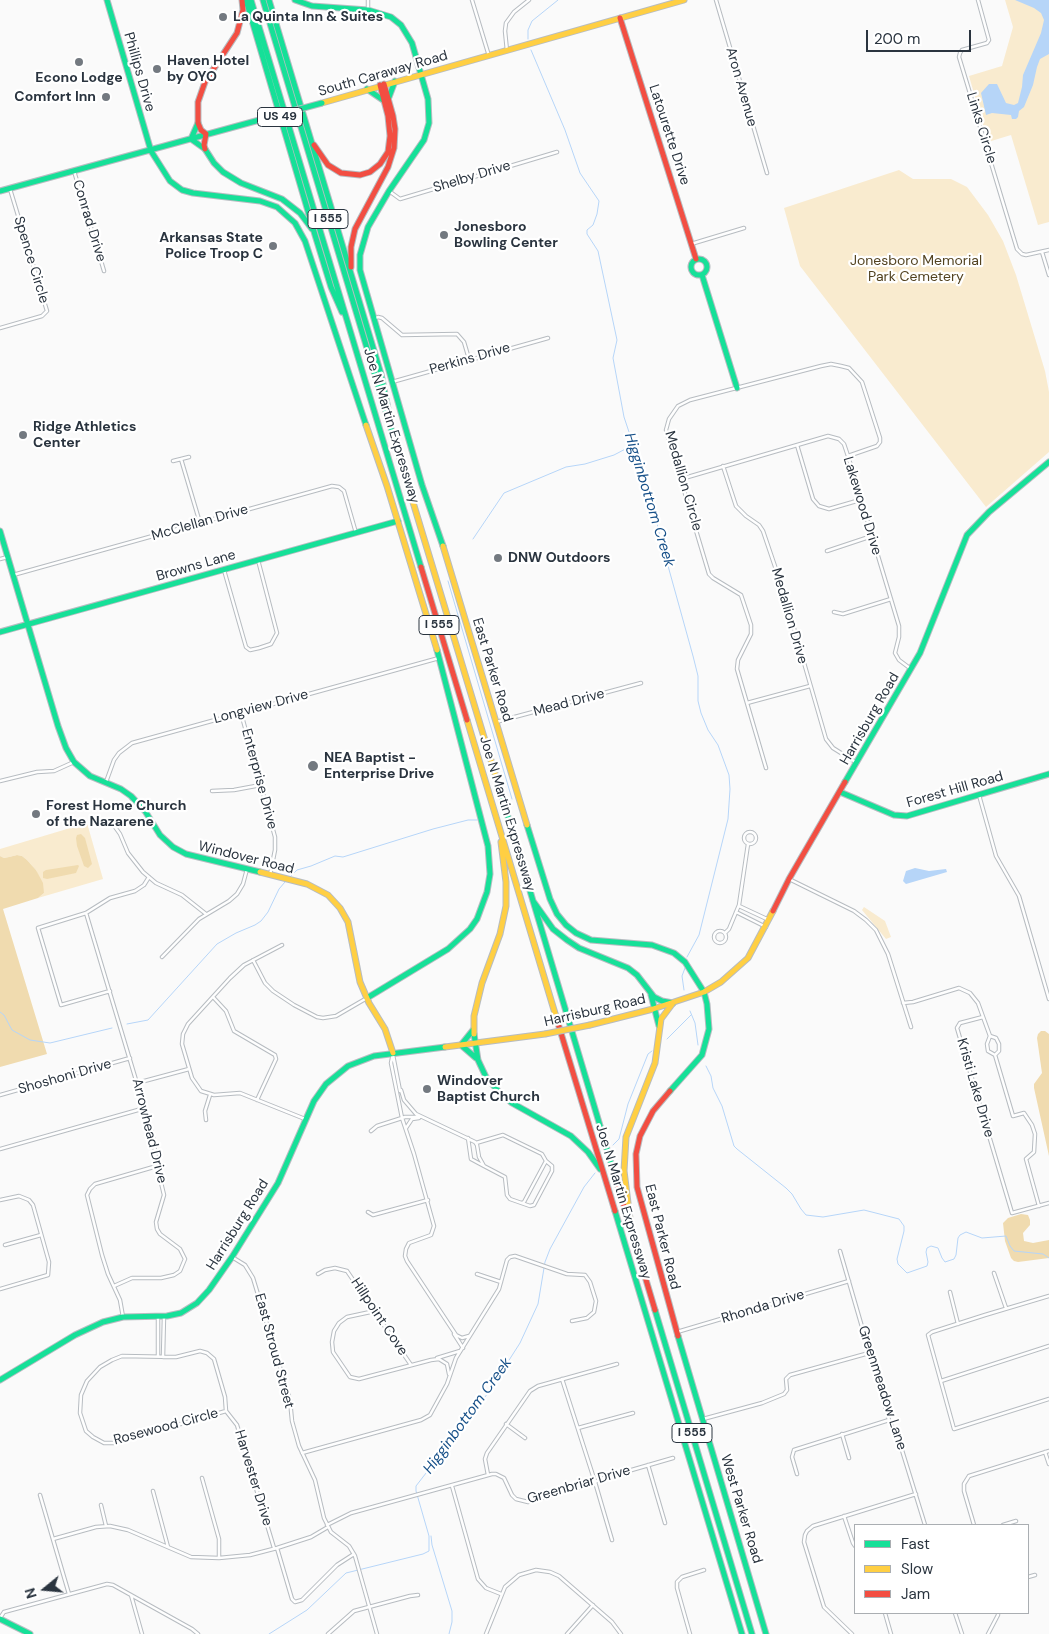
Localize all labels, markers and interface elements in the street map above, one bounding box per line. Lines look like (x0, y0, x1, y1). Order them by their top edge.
place label: La Quinta Inn & Suites (233, 9, 383, 25)
marker: La Quinta Inn & Suites (217, 11, 229, 23)
scale bar (869, 20, 974, 52)
text: 200 m (874, 29, 920, 49)
street label: Phillips Drive (120, 30, 158, 114)
street label: Aron Avenue (722, 45, 760, 129)
street label: South Caraway Road (316, 47, 450, 101)
place label: Haven Hotel by OYO (167, 53, 249, 85)
marker: Econo Lodge (73, 56, 85, 68)
marker: Haven Hotel by OYO (151, 63, 163, 75)
place label: Econo Lodge (35, 70, 123, 86)
street label: Latourette Drive (645, 83, 693, 187)
place label: Comfort Inn (14, 89, 96, 105)
street label: Links Circle (962, 90, 1000, 166)
marker: Comfort Inn (100, 91, 112, 103)
road number: US 49 (258, 108, 302, 126)
street label: Shelby Drive (431, 157, 513, 197)
street label: Conrad Drive (69, 178, 109, 264)
road number: I 555 (308, 210, 348, 228)
street label: Spence Circle (10, 215, 52, 305)
place label: Jonesboro Bowling Center (454, 219, 558, 252)
marker: Jonesboro Bowling Center (438, 229, 450, 241)
place label: Arkansas State Police Troop C (159, 230, 263, 262)
marker: Arkansas State Police Troop C (267, 240, 279, 252)
park label: Jonesboro Memorial Park Cemetery (850, 253, 982, 286)
street label: Perkins Drive (428, 339, 512, 379)
street label: Joe N Martin Expressway (359, 346, 423, 506)
place label: Ridge Athletics Center (33, 419, 136, 452)
marker: Ridge Athletics Center (17, 429, 29, 441)
street label: Medallion Circle (661, 429, 705, 533)
water label: Higginbottom Creek (620, 431, 678, 569)
street label: Lakewood Drive (839, 455, 885, 557)
street label: McClellan Drive (150, 501, 250, 545)
street label: Browns Lane (154, 547, 238, 585)
place label: DNW Outdoors (508, 550, 611, 566)
marker: DNW Outdoors (492, 552, 504, 564)
street label: Medallion Drive (767, 566, 811, 666)
road number: I 555 (419, 616, 459, 634)
street label: East Parker Road (468, 616, 516, 724)
street label: Harrisburg Road (837, 670, 903, 768)
street label: Mead Drive (532, 685, 606, 721)
street label: Longview Drive (212, 686, 310, 728)
street label: Enterprise Drive (237, 727, 281, 831)
street label: Joe N Martin Expressway (475, 734, 539, 894)
place label: NEA Baptist - Enterprise Drive (324, 750, 434, 782)
marker: NEA Baptist - Enterprise Drive (306, 759, 320, 773)
street label: Forest Hill Road (905, 768, 1005, 812)
place label: Forest Home Church of the Nazarene (46, 798, 186, 830)
marker: Forest Home Church of the Nazarene (30, 808, 42, 820)
street label: Windover Road (196, 838, 296, 878)
street label: Harrisburg Road (543, 991, 647, 1031)
street label: Kristi Lake Drive (953, 1036, 997, 1140)
street label: Shoshoni Drive (16, 1056, 114, 1098)
place label: Windover Baptist Church (437, 1073, 540, 1106)
street label: Arrowhead Drive (128, 1077, 170, 1185)
marker: Windover Baptist Church (421, 1083, 433, 1095)
street label: Joe N Martin Expressway (591, 1122, 655, 1282)
street label: Harrisburg Road (203, 1177, 273, 1273)
street label: East Parker Road (641, 1183, 683, 1291)
street label: Hillpoint Cove (347, 1275, 411, 1359)
street label: Rhonda Drive (719, 1286, 807, 1328)
street label: East Stroud Street (251, 1292, 297, 1410)
street label: Greenmeadow Lane (854, 1324, 910, 1452)
water label: Higginbottom Creek (420, 1354, 516, 1478)
street label: Rosewood Circle (112, 1405, 220, 1449)
road number: I 555 (672, 1424, 712, 1442)
street label: Harvester Drive (230, 1428, 276, 1528)
street label: West Parker Road (716, 1452, 766, 1566)
street label: Greenbriar Drive (526, 1462, 632, 1508)
legend (854, 1524, 1029, 1614)
text: Fast (901, 1534, 930, 1554)
text: Slow (901, 1559, 933, 1579)
north arrow (20, 1564, 70, 1614)
text: Jam (901, 1584, 930, 1604)
text: N (21, 1586, 41, 1601)

